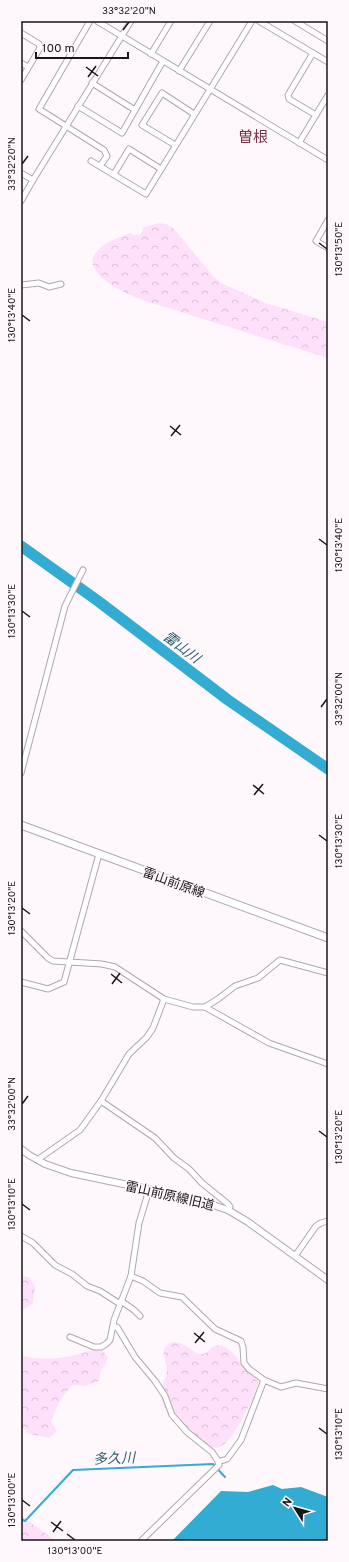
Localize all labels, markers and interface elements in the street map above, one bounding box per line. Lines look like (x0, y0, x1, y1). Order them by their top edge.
text: 33°32'20"N (102, 5, 156, 18)
scale bar (36, 34, 128, 60)
text: 100 m (42, 41, 75, 57)
district label: 曽根 (238, 129, 268, 148)
text: 33°32'20"N (6, 137, 19, 191)
text: 130°13'50"E (333, 222, 346, 276)
text: 130°13'40"E (6, 288, 19, 342)
text: 130°13'40"E (333, 518, 346, 572)
text: 130°13'30"E (6, 584, 19, 638)
water label: 雷山川 (159, 629, 205, 669)
text: 33°32'00"N (333, 672, 346, 726)
text: 130°13'30"E (333, 814, 346, 868)
street label: 雷山前原線 (140, 864, 207, 903)
text: 130°13'20"E (6, 881, 19, 935)
text: 33°32'00"N (6, 1077, 19, 1131)
text: 130°13'20"E (333, 1110, 346, 1164)
text: 130°13'10"E (6, 1178, 19, 1230)
street label: 雷山前原線旧道 (123, 1178, 216, 1215)
text: 130°13'10"E (333, 1408, 346, 1460)
water label: 多久川 (93, 1450, 137, 1469)
text: 130°13'00"E (6, 1473, 19, 1527)
north arrow (275, 1488, 315, 1528)
text: N (280, 1495, 296, 1510)
text: 130°13'00"E (48, 1545, 102, 1558)

